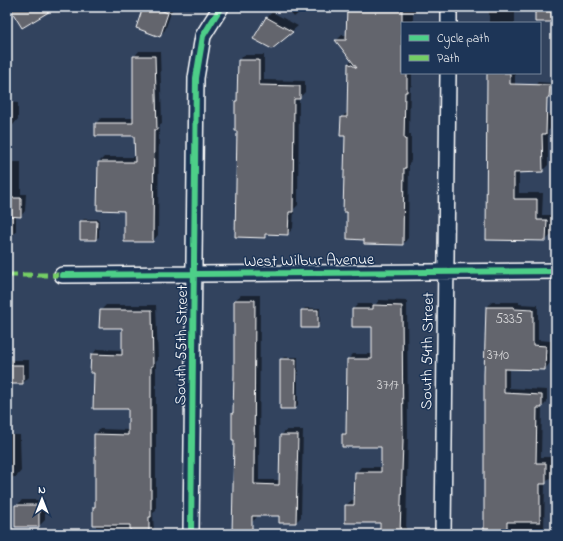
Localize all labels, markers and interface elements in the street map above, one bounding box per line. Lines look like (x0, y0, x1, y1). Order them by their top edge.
legend (401, 22, 541, 74)
text: Cycle path (437, 30, 489, 49)
text: Path (437, 50, 460, 68)
street label: West Wilbur Avenue (244, 248, 375, 274)
street label: South 55th Street (169, 284, 195, 405)
street label: South 54th Street (415, 291, 441, 410)
house number: 5335 (495, 309, 523, 330)
house number: 3710 (487, 345, 509, 366)
house number: 3717 (377, 375, 399, 396)
north arrow (22, 479, 62, 519)
text: N (38, 482, 46, 498)

